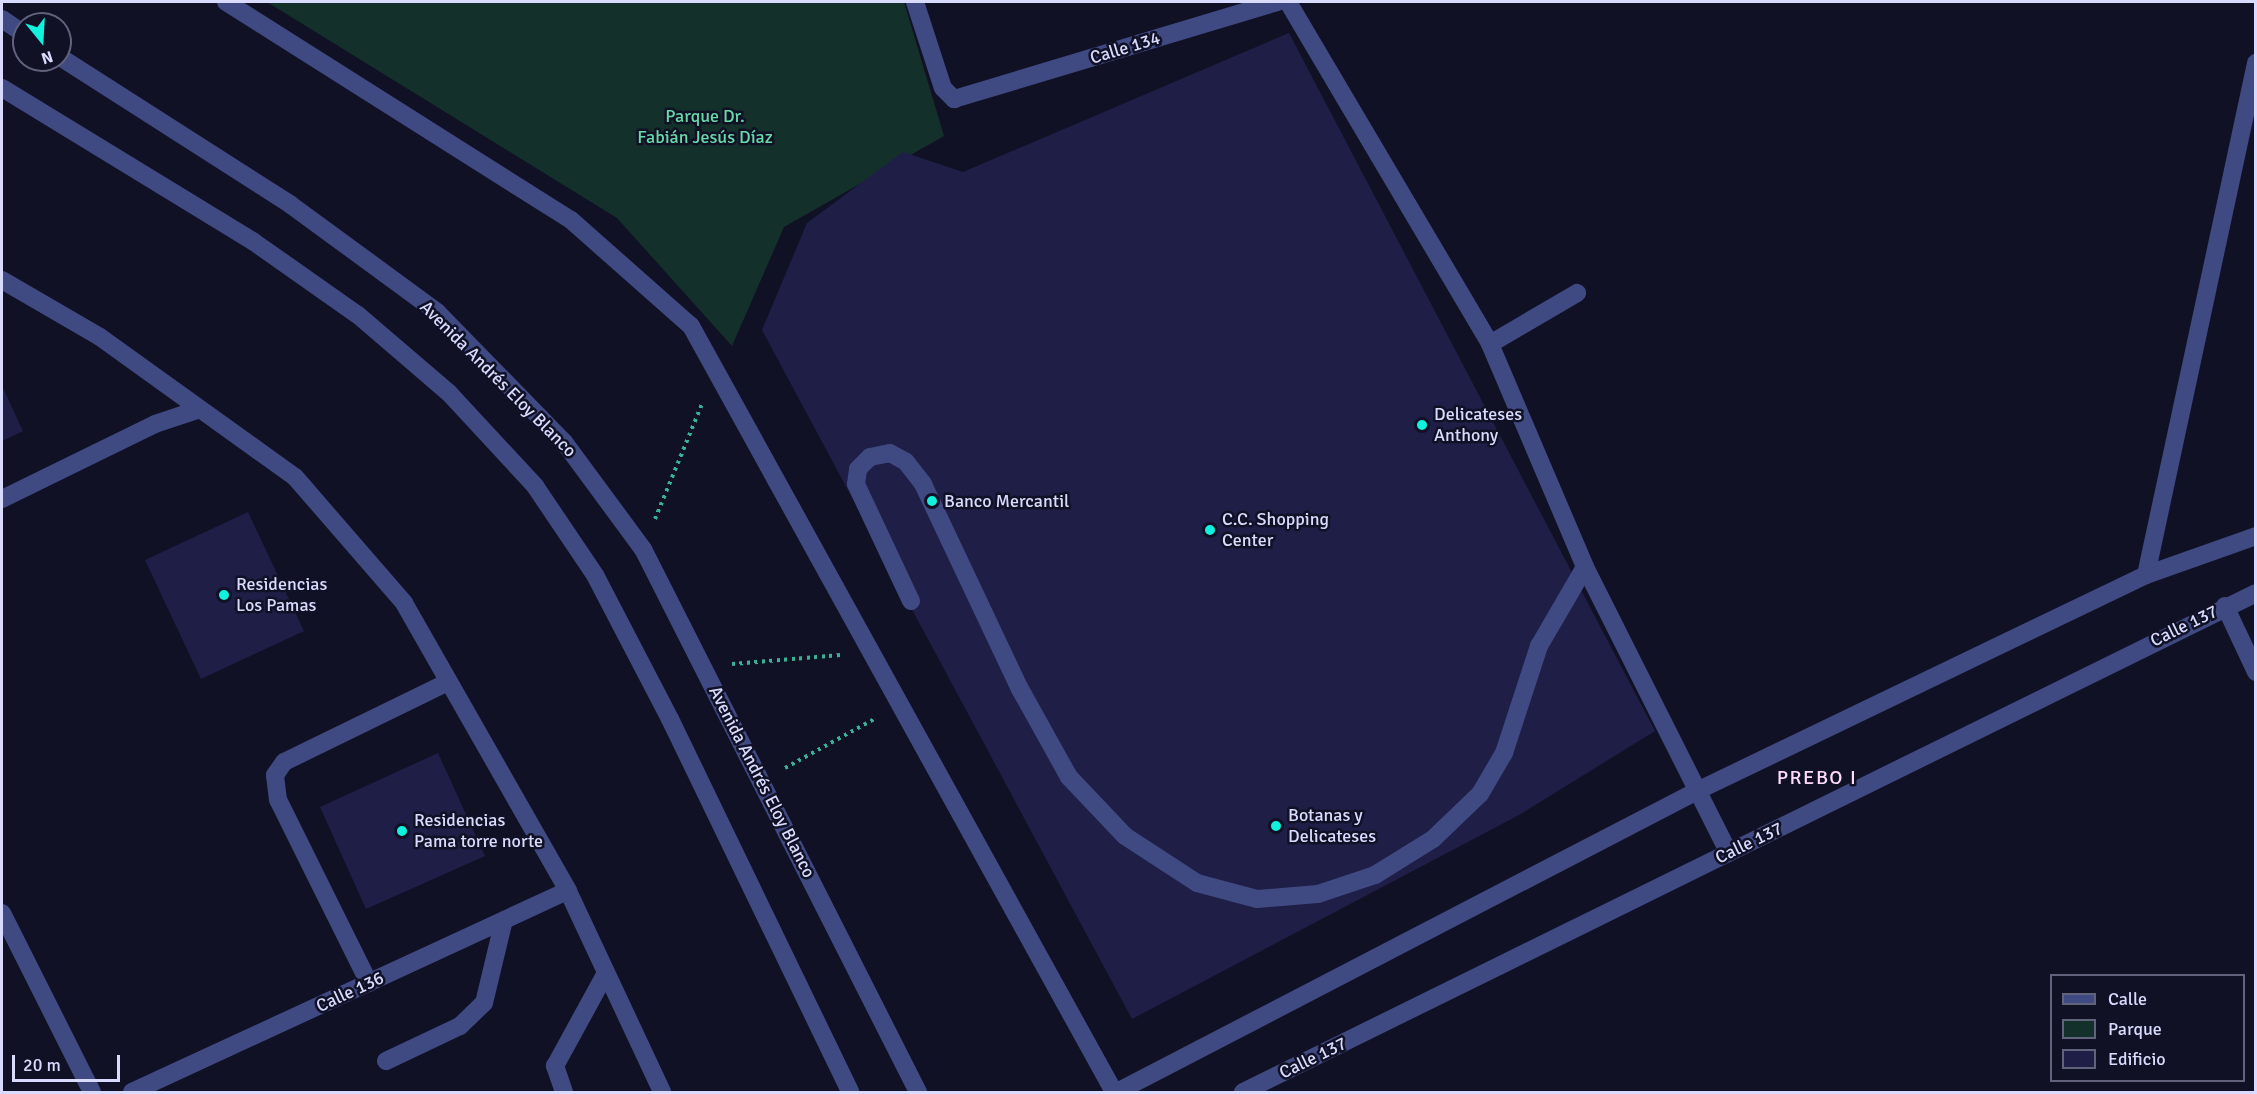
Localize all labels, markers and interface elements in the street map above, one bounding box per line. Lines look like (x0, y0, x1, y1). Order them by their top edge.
north arrow (12, 12, 72, 72)
street label: Calle 134 (1087, 27, 1163, 69)
text: N (39, 46, 55, 68)
park label: Parque Dr. Fabián Jesús Díaz (637, 106, 773, 148)
street label: Avenida Andrés Eloy Blanco (415, 296, 581, 462)
place label: Delicateses Anthony (1434, 404, 1522, 446)
marker: Delicateses Anthony (1415, 418, 1429, 432)
place label: Banco Mercantil (944, 490, 1069, 512)
marker: Banco Mercantil (925, 494, 939, 508)
place label: C.C. Shopping Center (1222, 509, 1329, 552)
marker: C.C. Shopping Center (1203, 523, 1217, 537)
place label: Residencias Los Pamas (236, 574, 327, 616)
marker: Residencias Los Pamas (217, 588, 231, 602)
street label: Calle 137 (2147, 600, 2221, 652)
street label: Avenida Andrés Eloy Blanco (704, 683, 820, 881)
district label: PREBO I (1777, 765, 1857, 789)
place label: Botanas y Delicateses (1288, 805, 1376, 848)
place label: Residencias Pama torre norte (414, 810, 543, 852)
street label: Calle 137 (1712, 817, 1786, 869)
marker: Botanas y Delicateses (1269, 819, 1283, 833)
marker: Residencias Pama torre norte (395, 824, 409, 838)
street label: Calle 136 (313, 967, 387, 1017)
legend (2050, 974, 2245, 1082)
text: Calle (2108, 988, 2147, 1010)
text: Parque (2108, 1018, 2162, 1040)
street label: Calle 137 (1276, 1032, 1350, 1084)
scale bar (15, 1043, 123, 1081)
text: Edificio (2108, 1048, 2166, 1070)
text: 20 m (23, 1054, 61, 1076)

